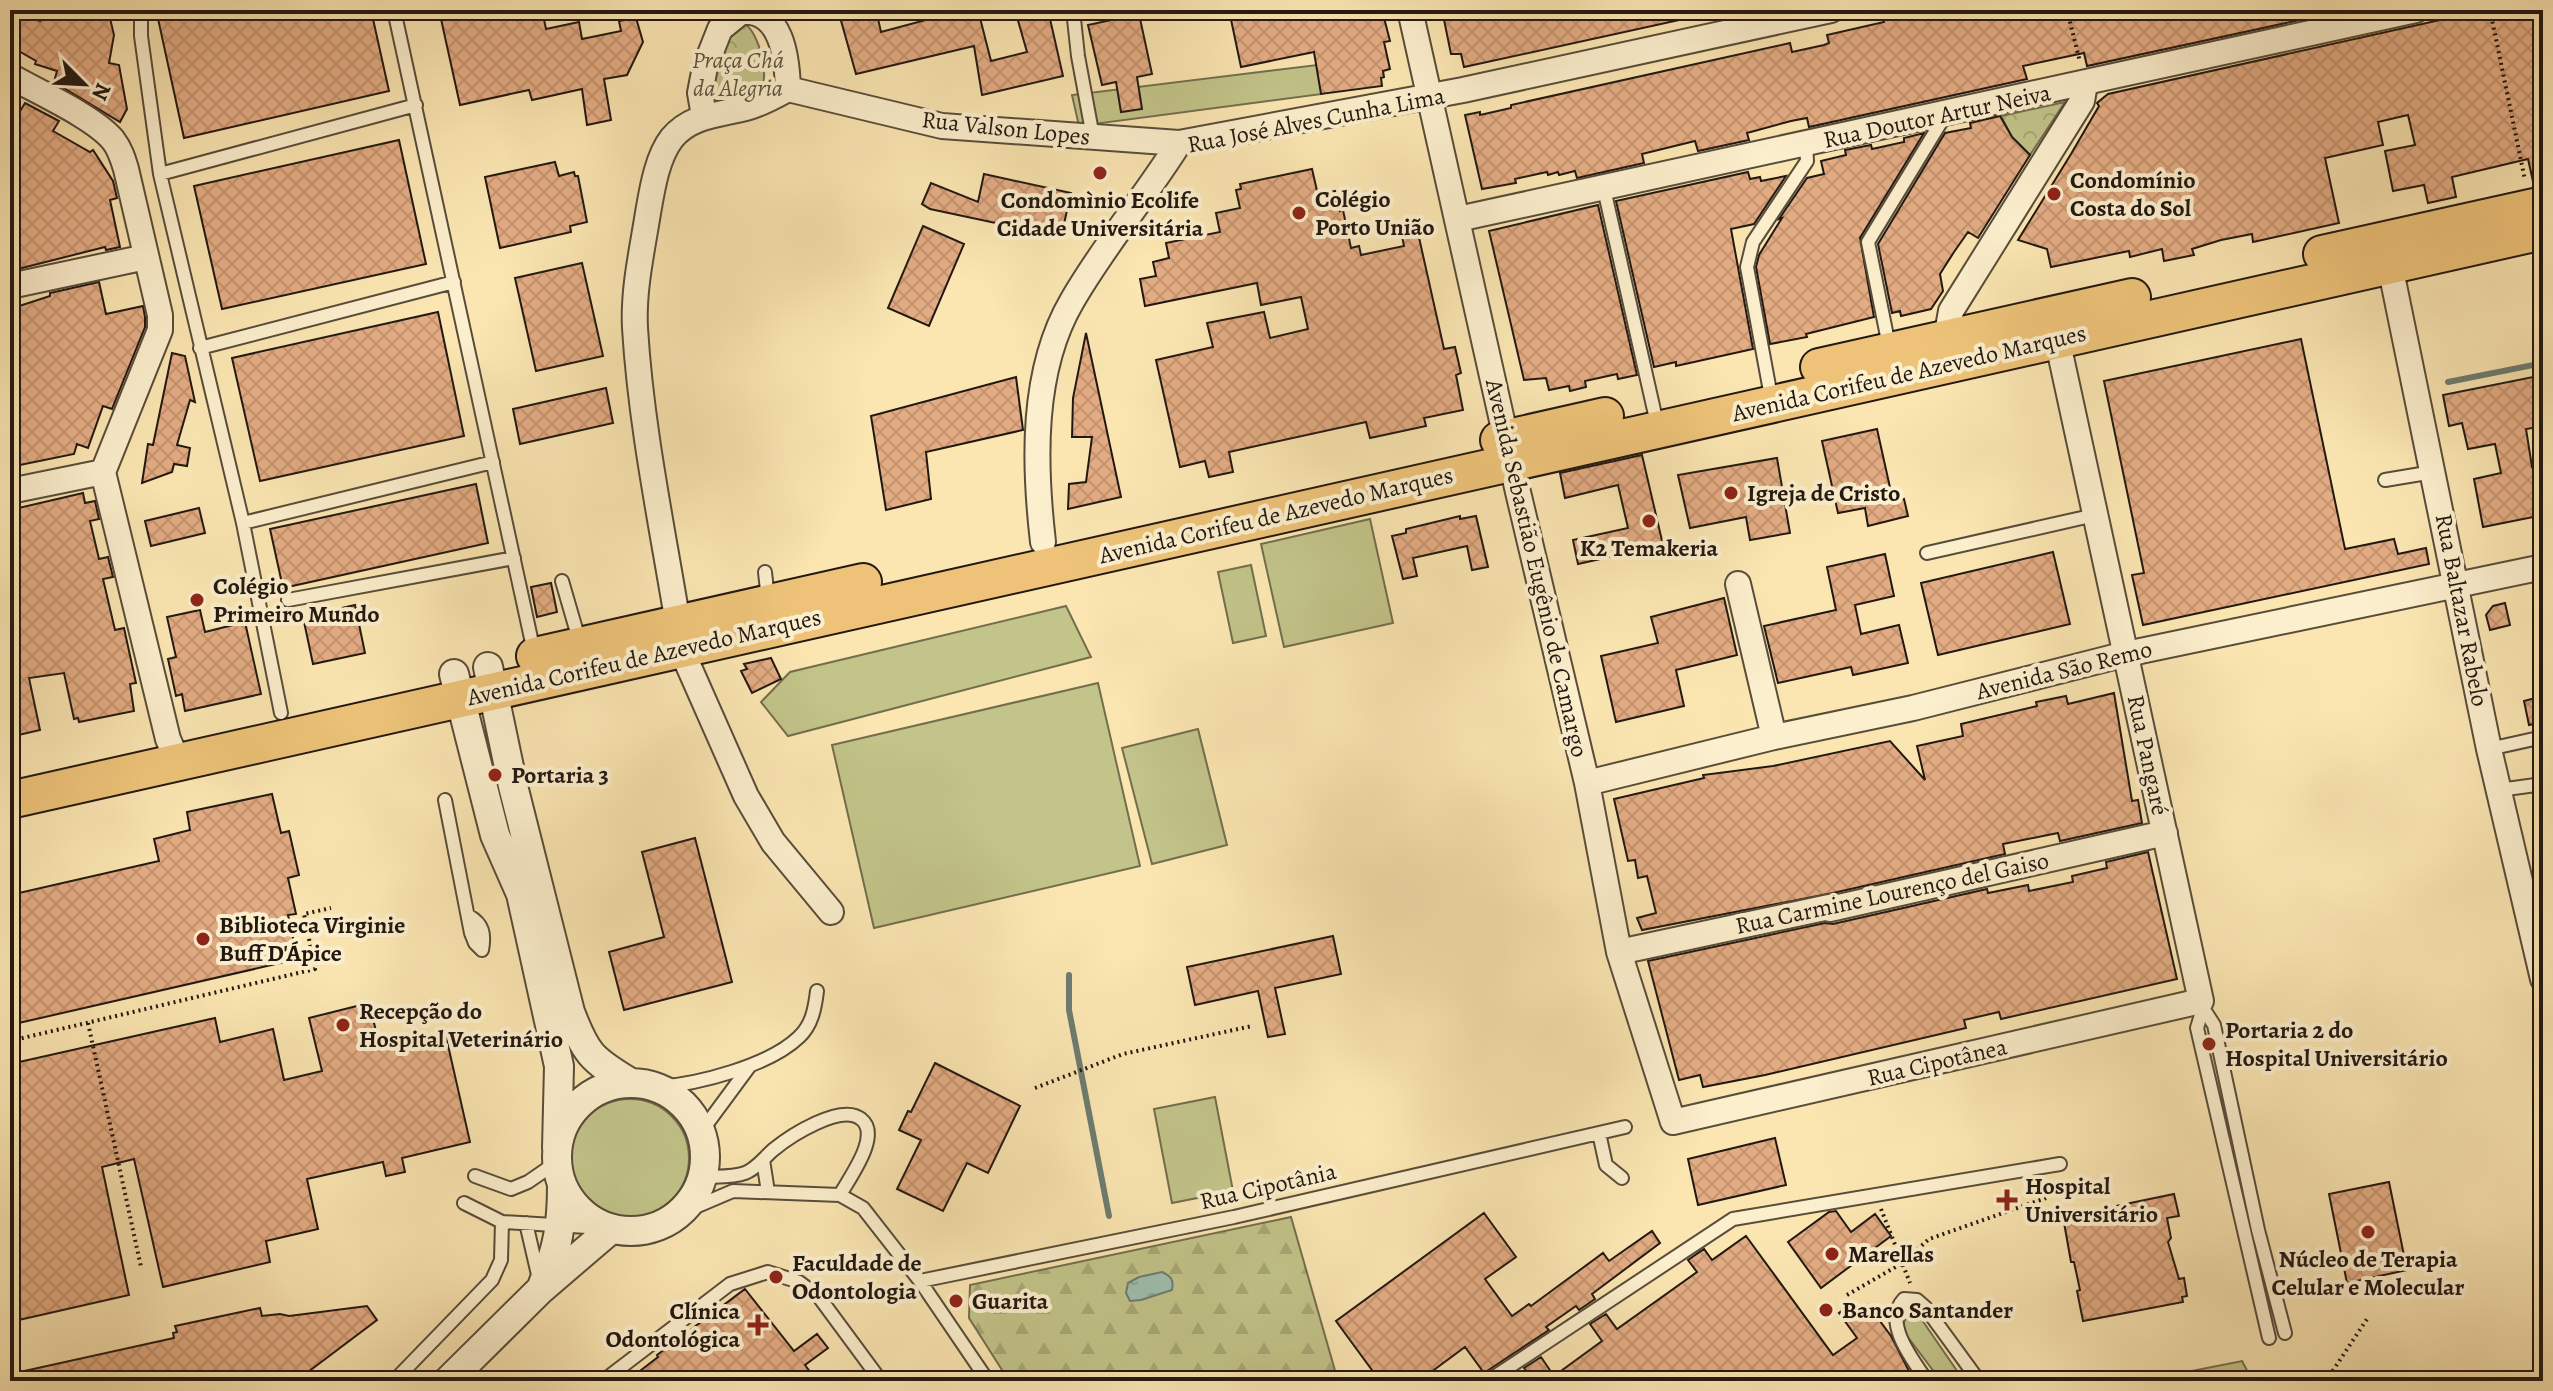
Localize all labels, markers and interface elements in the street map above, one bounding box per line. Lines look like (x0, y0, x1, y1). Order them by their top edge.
north arrow (44, 44, 124, 124)
park label: Praça Chá da Alegria (692, 44, 784, 104)
street label: Rua Doutor Artur Neiva (1820, 76, 2055, 156)
text: N (84, 78, 118, 105)
street label: Rua José Alves Cunha Lima (1184, 79, 1448, 161)
street label: Rua Valson Lopes (920, 103, 1092, 153)
marker: Condomìnio Ecolife Cidade Universitária (1091, 164, 1109, 182)
place label: Condomínio Costa do Sol (2070, 164, 2196, 224)
place label: Colégio Porto União (1315, 183, 1435, 243)
place label: Condomìnio Ecolife Cidade Universitária (997, 184, 1204, 244)
marker: Condomínio Costa do Sol (2045, 185, 2063, 203)
marker: Colégio Porto União (1290, 204, 1308, 222)
street label: Avenida Corifeu de Azevedo Marques (1728, 317, 2089, 430)
street label: Avenida Sebastião Eugênio de Camargo (1478, 375, 1596, 760)
street label: Avenida Corifeu de Azevedo Marques (1095, 459, 1456, 572)
place label: Igreja de Cristo (1747, 477, 1900, 509)
marker: Igreja de Cristo (1722, 484, 1740, 502)
street label: Rua Baltazar Rabelo (2428, 511, 2496, 709)
marker: K2 Temakeria (1640, 512, 1658, 530)
place label: K2 Temakeria (1580, 532, 1719, 564)
place label: Colégio Primeiro Mundo (213, 570, 380, 630)
marker: Colégio Primeiro Mundo (188, 591, 206, 609)
street label: Avenida Corifeu de Azevedo Marques (463, 601, 824, 714)
street label: Avenida São Remo (1972, 633, 2155, 708)
street label: Rua Pangaré (2120, 692, 2176, 818)
place label: Portaria 3 (511, 759, 609, 791)
marker: Portaria 3 (486, 766, 504, 784)
street label: Rua Carmine Lourenço del Gaiso (1732, 844, 2052, 942)
place label: Biblioteca Virginie Buff D'Ápice (219, 909, 405, 969)
marker: Biblioteca Virginie Buff D'Ápice (194, 930, 212, 948)
place label: Recepção do Hospital Veterinário (359, 995, 563, 1055)
place label: Portaria 2 do Hospital Universitário (2225, 1014, 2448, 1074)
marker: Recepção do Hospital Veterinário (334, 1016, 352, 1034)
street label: Rua Cipotânea (1864, 1030, 2011, 1094)
marker: Portaria 2 do Hospital Universitário (2200, 1035, 2218, 1053)
street label: Rua Cipotânia (1197, 1155, 1340, 1217)
place label: Hospital Universitário (2025, 1170, 2158, 1230)
marker: Hospital Universitário (1996, 1189, 2018, 1211)
marker: Núcleo de Terapia Celular e Molecular (2359, 1223, 2377, 1241)
place label: Marellas (1848, 1238, 1934, 1270)
place label: Núcleo de Terapia Celular e Molecular (2272, 1243, 2465, 1303)
marker: Marellas (1823, 1245, 1841, 1263)
place label: Faculdade de Odontologia (792, 1247, 922, 1307)
marker: Faculdade de Odontologia (767, 1268, 785, 1286)
place label: Guarita (972, 1285, 1049, 1317)
marker: Guarita (947, 1292, 965, 1310)
place label: Banco Santander (1842, 1294, 2013, 1326)
place label: Clínica Odontológica (605, 1295, 740, 1355)
marker: Banco Santander (1817, 1301, 1835, 1319)
marker: Clínica Odontológica (747, 1314, 769, 1336)

